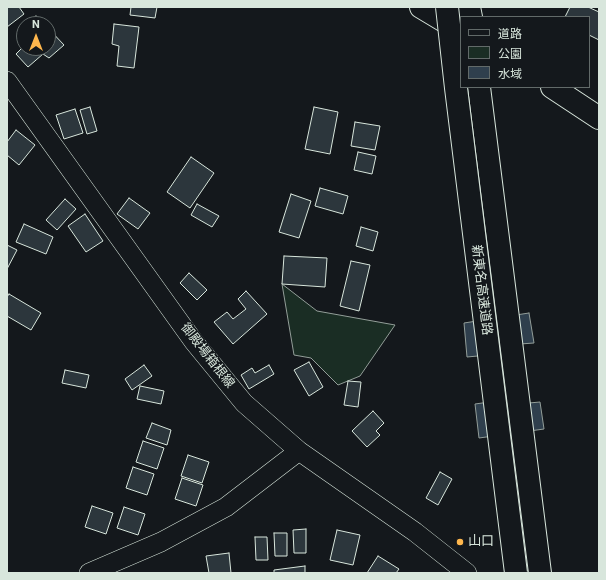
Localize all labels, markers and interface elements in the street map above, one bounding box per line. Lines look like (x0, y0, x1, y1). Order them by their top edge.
north arrow (16, 16, 56, 56)
legend (460, 16, 590, 88)
text: N (32, 18, 40, 31)
text: 道路 (498, 27, 522, 41)
text: 公園 (498, 47, 522, 61)
text: 水域 (498, 67, 522, 81)
street label: 新東名高速道路 (468, 244, 494, 336)
street label: 御殿場箱根線 (177, 320, 237, 392)
place label: 山口 (468, 534, 494, 550)
marker: 山口 (455, 537, 465, 547)

